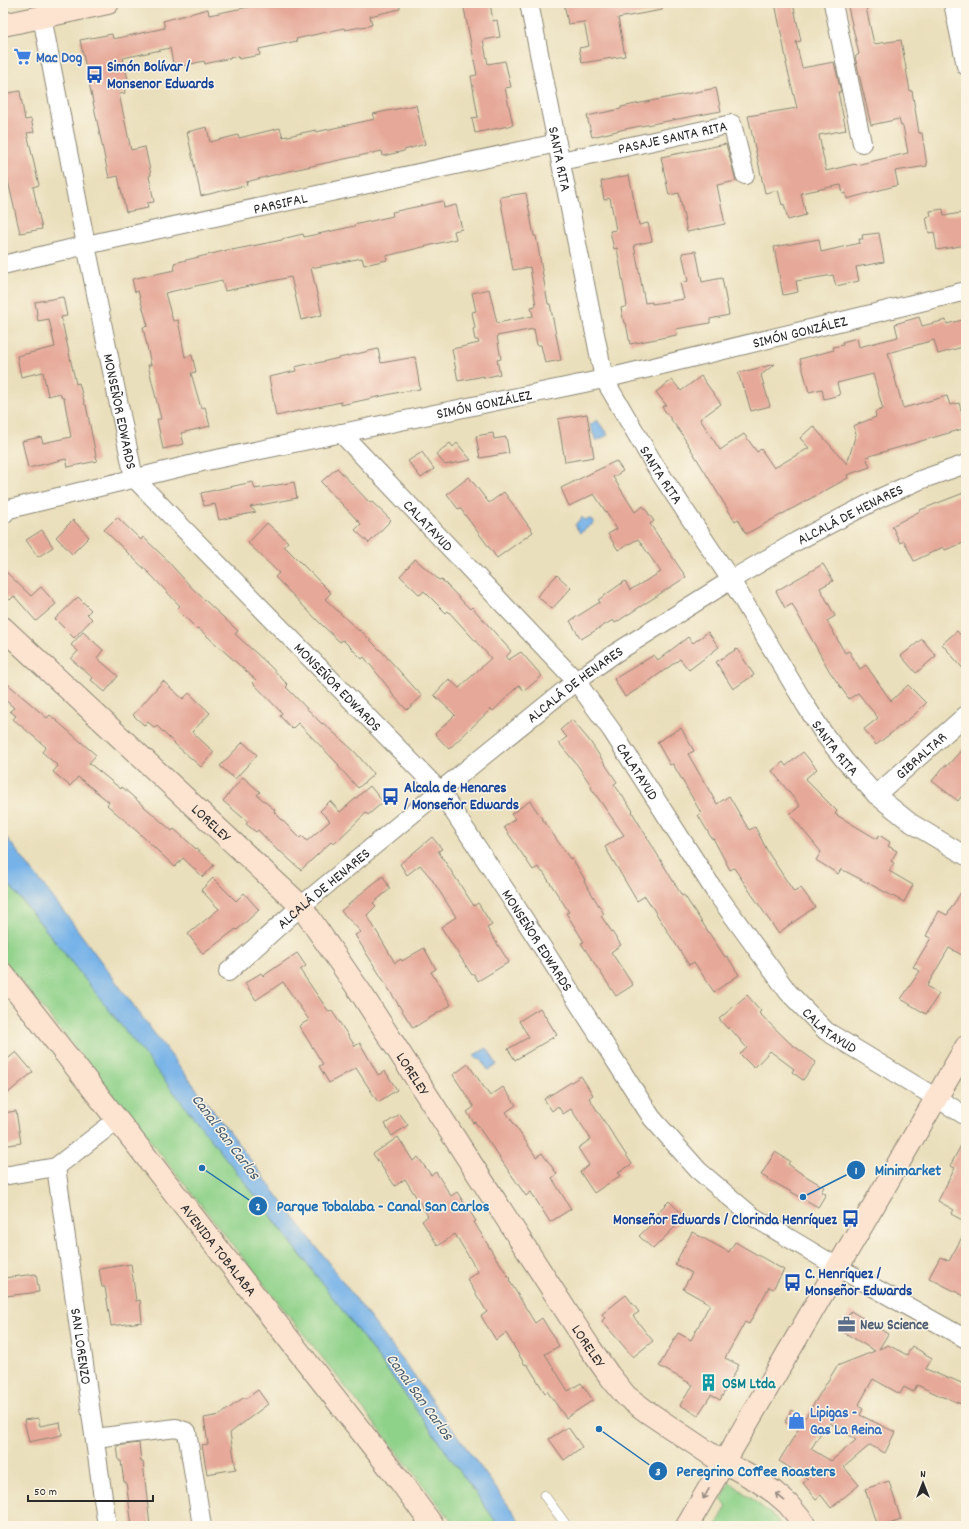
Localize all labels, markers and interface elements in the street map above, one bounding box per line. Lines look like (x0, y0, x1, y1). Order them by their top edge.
supermarket icon: Mac Dog (13, 47, 33, 67)
place label: Mac Dog (36, 48, 83, 70)
place label: Simón Bolívar / Monsenor Edwards (107, 57, 214, 96)
bus stop icon: Simón Bolívar / Monsenor Edwards (84, 65, 104, 85)
street label: PASAJE SANTA RITA (616, 116, 730, 161)
street label: SANTA RITA (541, 125, 575, 194)
street label: PARSIFAL (252, 188, 310, 221)
street label: SIMÓN GONZÁLEZ (751, 311, 850, 355)
street label: MONSEÑOR EDWARDS (96, 352, 141, 472)
street label: SIMÓN GONZÁLEZ (435, 385, 534, 426)
street label: SANTA RITA (633, 442, 687, 510)
street label: ALCALÁ DE HENARES (794, 480, 907, 552)
street label: CALATAYUD (397, 496, 457, 558)
street label: MONSEÑOR EDWARDS (288, 638, 386, 738)
street label: ALCALÁ DE HENARES (523, 642, 628, 729)
street label: SANTA RITA (805, 716, 863, 782)
street label: GIBRALTAR (891, 728, 953, 786)
street label: CALATAYUD (609, 739, 663, 806)
place label: Alcala de Henares / Monseñor Edwards (403, 778, 519, 817)
bus stop icon: Alcala de Henares / Monseñor Edwards (381, 786, 401, 806)
street label: LORELEY (185, 800, 235, 848)
street label: ALCALÁ DE HENARES (273, 844, 376, 935)
street label: MONSEÑOR EDWARDS (495, 886, 577, 997)
street label: CALATAYUD (796, 1003, 861, 1060)
street label: LORELEY (389, 1049, 434, 1101)
water label: Canal San Carlos (185, 1090, 266, 1186)
callout: Minimarket (846, 1156, 949, 1184)
text: Minimarket (875, 1160, 941, 1183)
text: 1 (855, 1163, 858, 1180)
callout: Parque Tobalaba - Canal San Carlos (248, 1192, 497, 1220)
text: Parque Tobalaba - Canal San Carlos (277, 1196, 490, 1219)
street label: AVENIDA TOBALABA (174, 1199, 261, 1302)
text: 2 (255, 1199, 261, 1216)
bus stop icon: Monseñor Edwards / Clorinda Henríquez (840, 1209, 860, 1229)
place label: Monseñor Edwards / Clorinda Henríquez (613, 1210, 837, 1232)
place label: C. Henríquez / Monseñor Edwards (805, 1264, 912, 1303)
bus stop icon: C. Henríquez / Monseñor Edwards (782, 1272, 802, 1292)
street label: SAN LORENZO (63, 1307, 96, 1386)
office icon: New Science (837, 1314, 857, 1334)
place label: New Science (860, 1315, 929, 1337)
street label: LORELEY (565, 1321, 610, 1373)
water label: Canal San Carlos (380, 1349, 459, 1447)
building icon: OSM Ltda (699, 1373, 719, 1393)
place label: OSM Ltda (722, 1374, 776, 1396)
place label: Lipigas - Gas La Reina (810, 1403, 883, 1442)
shop icon: Lipigas - Gas La Reina (787, 1411, 807, 1431)
callout: Peregrino Coffee Roasters (648, 1457, 844, 1485)
text: Peregrino Coffee Roasters (676, 1461, 836, 1484)
north arrow (903, 1463, 943, 1503)
text: 3 (655, 1464, 661, 1481)
text: N (920, 1467, 926, 1483)
scale bar (28, 1477, 153, 1503)
text: 50 m (34, 1484, 57, 1501)
one-way arrow (701, 1488, 709, 1500)
one-way arrow (775, 1493, 785, 1502)

